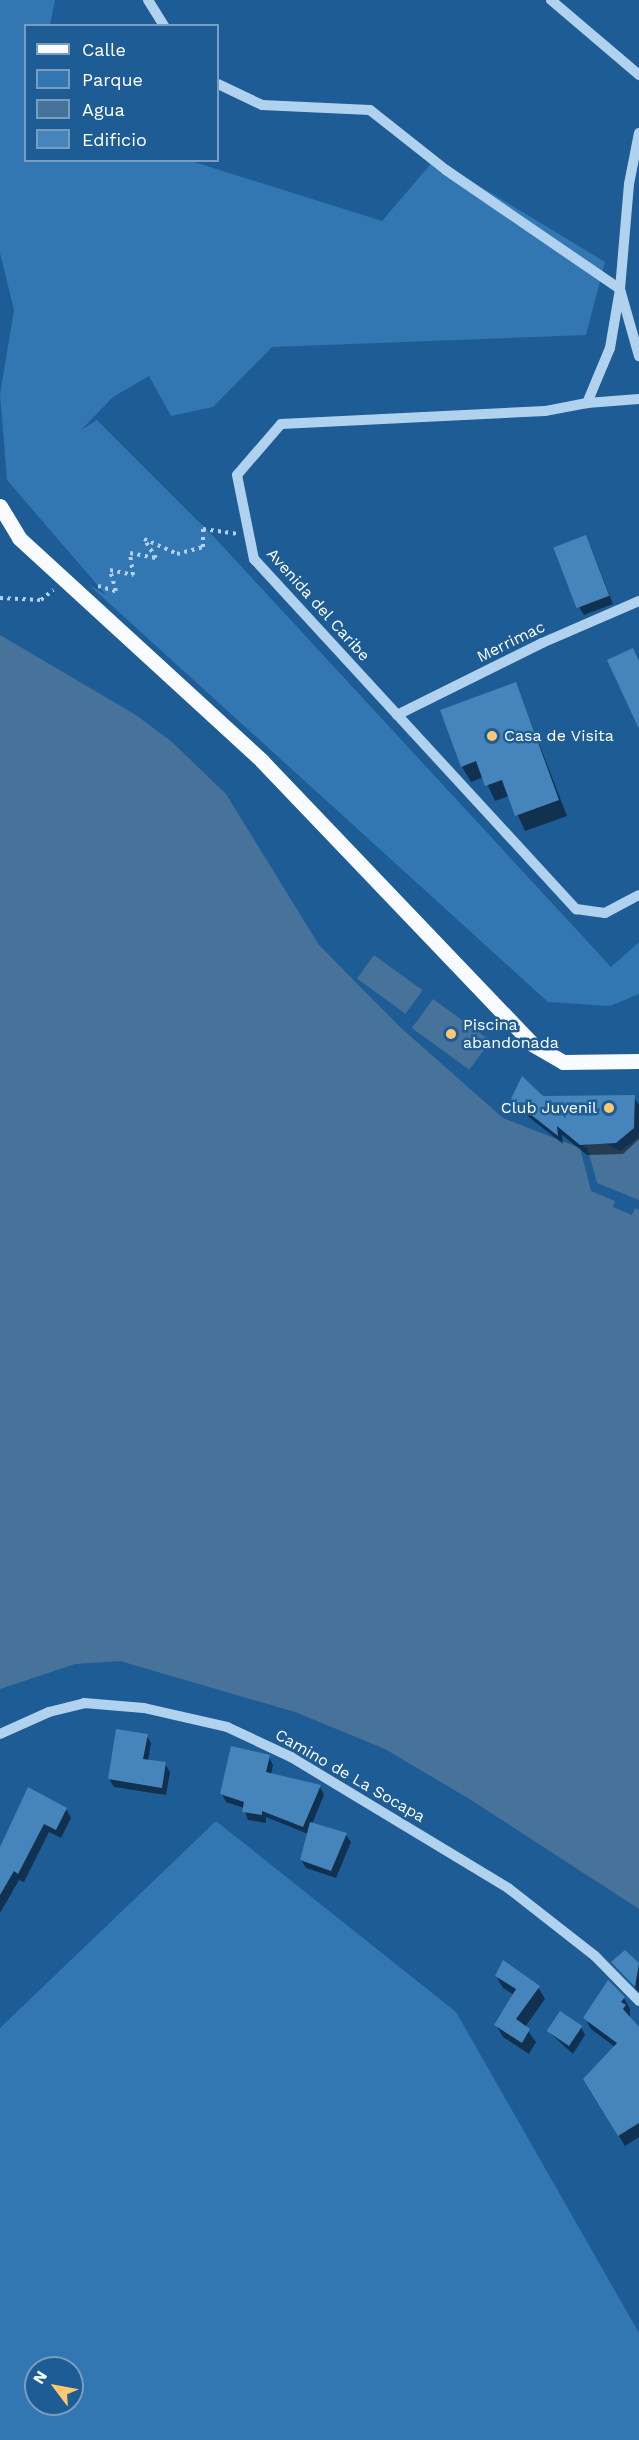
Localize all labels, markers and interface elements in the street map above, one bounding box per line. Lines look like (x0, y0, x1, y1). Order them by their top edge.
legend (24, 24, 219, 162)
text: Calle (82, 39, 126, 60)
text: Parque (82, 69, 143, 90)
text: Agua (82, 99, 125, 120)
text: Edificio (82, 129, 147, 150)
street label: Avenida del Caribe (262, 544, 374, 666)
street label: Merrimac (474, 617, 548, 667)
place label: Casa de Visita (504, 726, 615, 746)
marker: Casa de Visita (485, 729, 499, 743)
place label: Piscina abandonada (463, 1015, 559, 1053)
marker: Piscina abandonada (444, 1027, 458, 1041)
place label: Club Juvenil (500, 1098, 597, 1118)
marker: Club Juvenil (602, 1101, 616, 1115)
street label: Camino de La Socapa (271, 1725, 429, 1827)
north arrow (24, 2356, 84, 2416)
text: N (29, 2367, 51, 2387)

